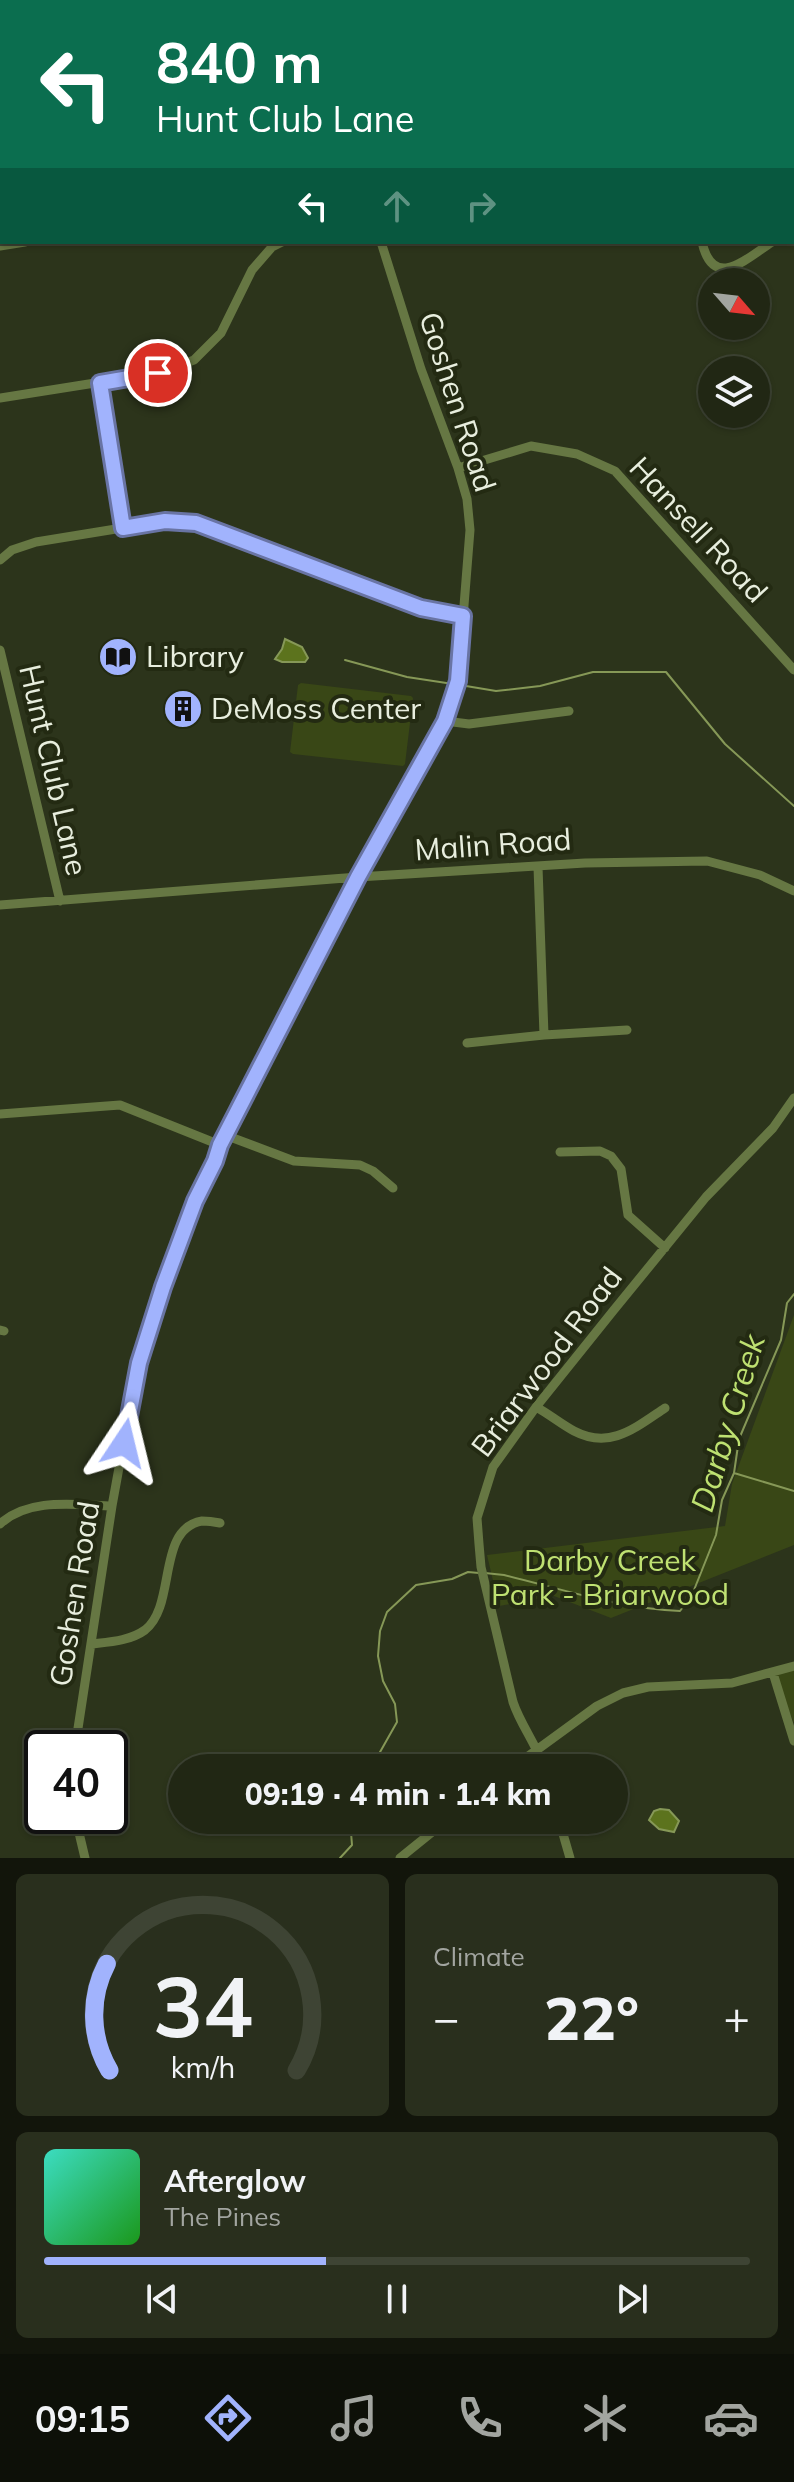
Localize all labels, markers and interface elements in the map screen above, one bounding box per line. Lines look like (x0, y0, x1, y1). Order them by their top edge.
text: 840 m (156, 27, 323, 97)
icon: left (24, 32, 128, 136)
text: Hunt Club Lane (156, 96, 414, 141)
icon: left (291, 184, 335, 228)
icon: ahead (375, 184, 419, 228)
icon: right (459, 184, 503, 228)
north arrow (698, 268, 770, 340)
map controls (698, 268, 770, 428)
street label: Goshen Road (411, 307, 505, 496)
pin (124, 339, 192, 407)
icon: arrive (136, 351, 180, 395)
button: layers (698, 356, 770, 428)
street label: Hansell Road (622, 449, 776, 610)
library icon: Library (97, 636, 139, 678)
place label: Library (146, 637, 244, 675)
street label: Hunt Club Lane (11, 661, 97, 879)
building icon: DeMoss Center (162, 688, 204, 730)
place label: DeMoss Center (211, 689, 421, 727)
street label: Malin Road (413, 820, 573, 868)
street label: Briarwood Road (463, 1259, 630, 1464)
water label: Darby Creek (681, 1328, 773, 1516)
position arrow (82, 1401, 166, 1485)
street label: Goshen Road (41, 1499, 107, 1689)
park label: Darby Creek Park - Briarwood (491, 1541, 729, 1613)
speed limit sign: 40 (24, 1730, 128, 1834)
text: 09:19 · 4 min · 1.4 km (245, 1775, 551, 1813)
text: Climate (433, 1940, 525, 1973)
text: 34 (153, 1953, 252, 2058)
text: 22° (544, 1980, 639, 2055)
text: − (433, 1990, 459, 2045)
text: + (724, 1990, 750, 2045)
text: km/h (170, 2049, 235, 2085)
text: Afterglow (164, 2162, 306, 2200)
text: The Pines (164, 2200, 281, 2233)
icon: previous (140, 2277, 184, 2321)
icon: pause (375, 2277, 419, 2321)
icon: next (610, 2277, 654, 2321)
icon: directions (200, 2390, 256, 2446)
icon: music (326, 2390, 382, 2446)
icon: phone (452, 2390, 508, 2446)
icon: climate (577, 2390, 633, 2446)
icon: car (703, 2390, 759, 2446)
text: 09:15 (35, 2396, 130, 2441)

